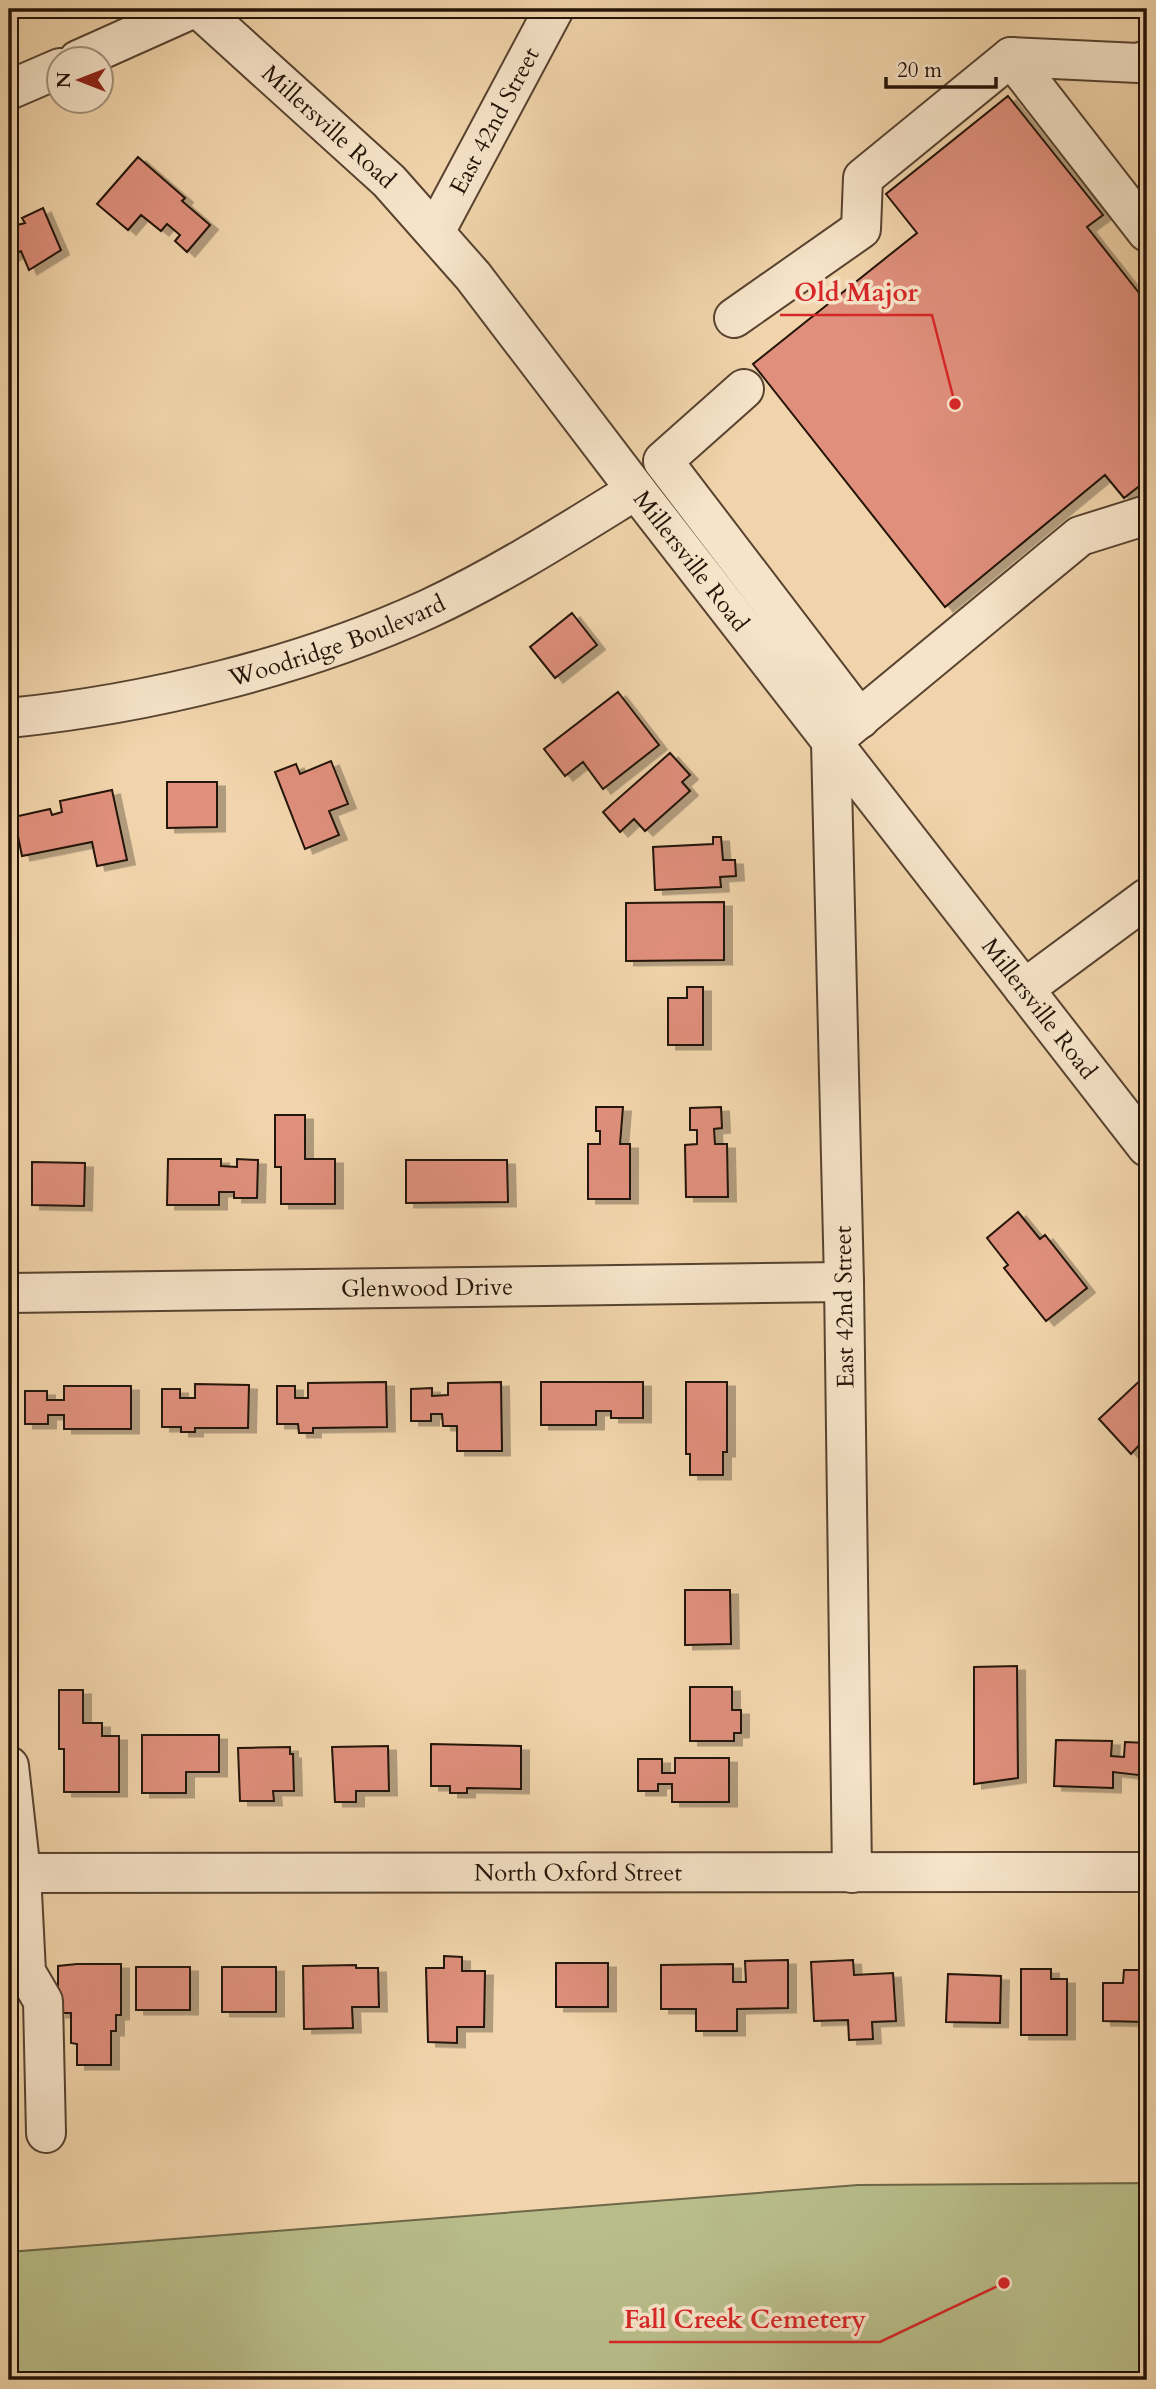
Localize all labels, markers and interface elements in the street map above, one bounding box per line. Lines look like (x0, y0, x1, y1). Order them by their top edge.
street label: East 42nd Street (442, 41, 548, 201)
north arrow (46, 46, 116, 116)
scale bar (886, 46, 997, 90)
text: 20 m (897, 56, 942, 85)
street label: Millersville Road (254, 57, 403, 196)
text: N (51, 71, 77, 88)
callout: Old Major (780, 268, 932, 315)
text: Old Major (794, 275, 918, 310)
street label: Millersville Road (625, 484, 756, 639)
street label: Woodridge Boulevard (224, 587, 451, 695)
street label: Millersville Road (974, 931, 1104, 1086)
street label: East 42nd Street (827, 1225, 862, 1388)
street label: Glenwood Drive (341, 1270, 513, 1306)
street label: North Oxford Street (474, 1856, 683, 1890)
callout: Fall Creek Cemetery (609, 2295, 880, 2342)
text: Fall Creek Cemetery (624, 2302, 866, 2337)

